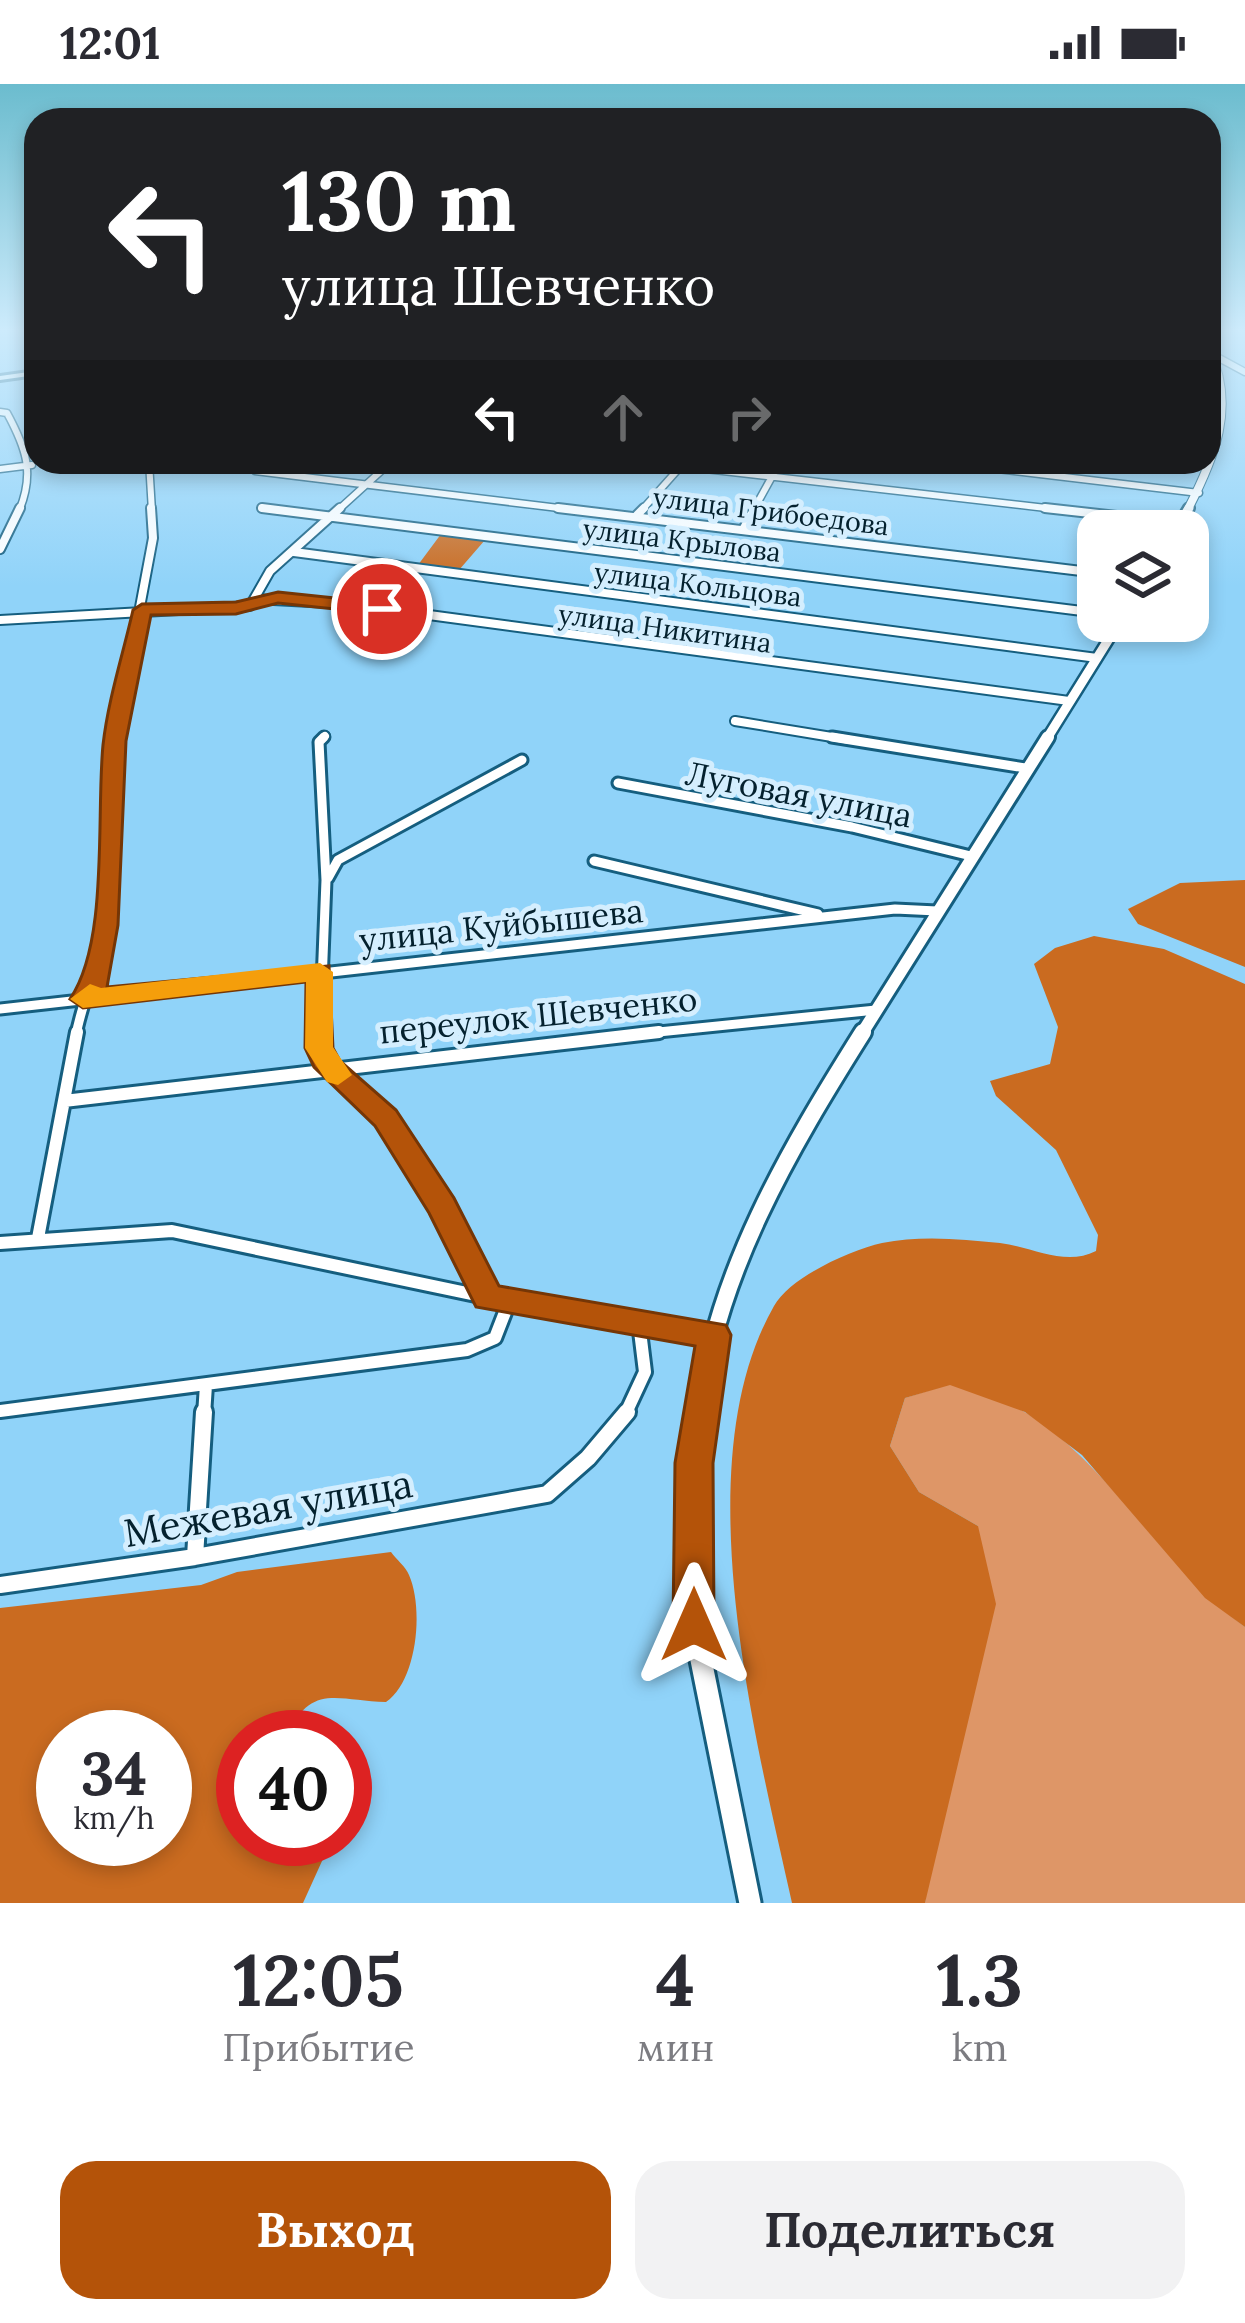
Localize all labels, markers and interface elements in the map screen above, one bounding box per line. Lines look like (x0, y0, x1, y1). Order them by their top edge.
text: 12:01 (60, 14, 160, 71)
text: 130 m (282, 146, 516, 254)
icon: left (84, 156, 240, 312)
text: улица Шевченко (282, 251, 715, 320)
icon: left (464, 384, 530, 450)
icon: ahead (590, 384, 656, 450)
icon: right (716, 384, 782, 450)
street label: улица Грибоедова (651, 480, 891, 542)
map controls (1077, 510, 1209, 642)
button: layers (1077, 510, 1209, 642)
street label: улица Крылова (581, 511, 783, 569)
street label: улица Кольцова (592, 554, 804, 614)
pin (331, 558, 433, 660)
icon: arrive (349, 576, 415, 642)
street label: улица Никитина (556, 596, 774, 660)
street label: Луговая улица (682, 751, 916, 837)
street label: улица Куйбышева (357, 889, 645, 961)
street label: переулок Шевченко (377, 977, 699, 1053)
street label: Межевая улица (120, 1458, 416, 1558)
position arrow (631, 1562, 757, 1688)
speed limit sign: 40 (216, 1710, 372, 1866)
text: 34 (81, 1735, 147, 1811)
text: km/h (73, 1799, 155, 1837)
text: 12:05 (233, 1934, 404, 2026)
text: 4 (656, 1934, 695, 2026)
text: 1.3 (936, 1934, 1023, 2026)
text: Прибытие (222, 2022, 415, 2072)
text: мин (637, 2022, 714, 2072)
text: km (952, 2022, 1008, 2072)
button: Выход (60, 2161, 611, 2299)
button: Поделиться (635, 2161, 1185, 2299)

